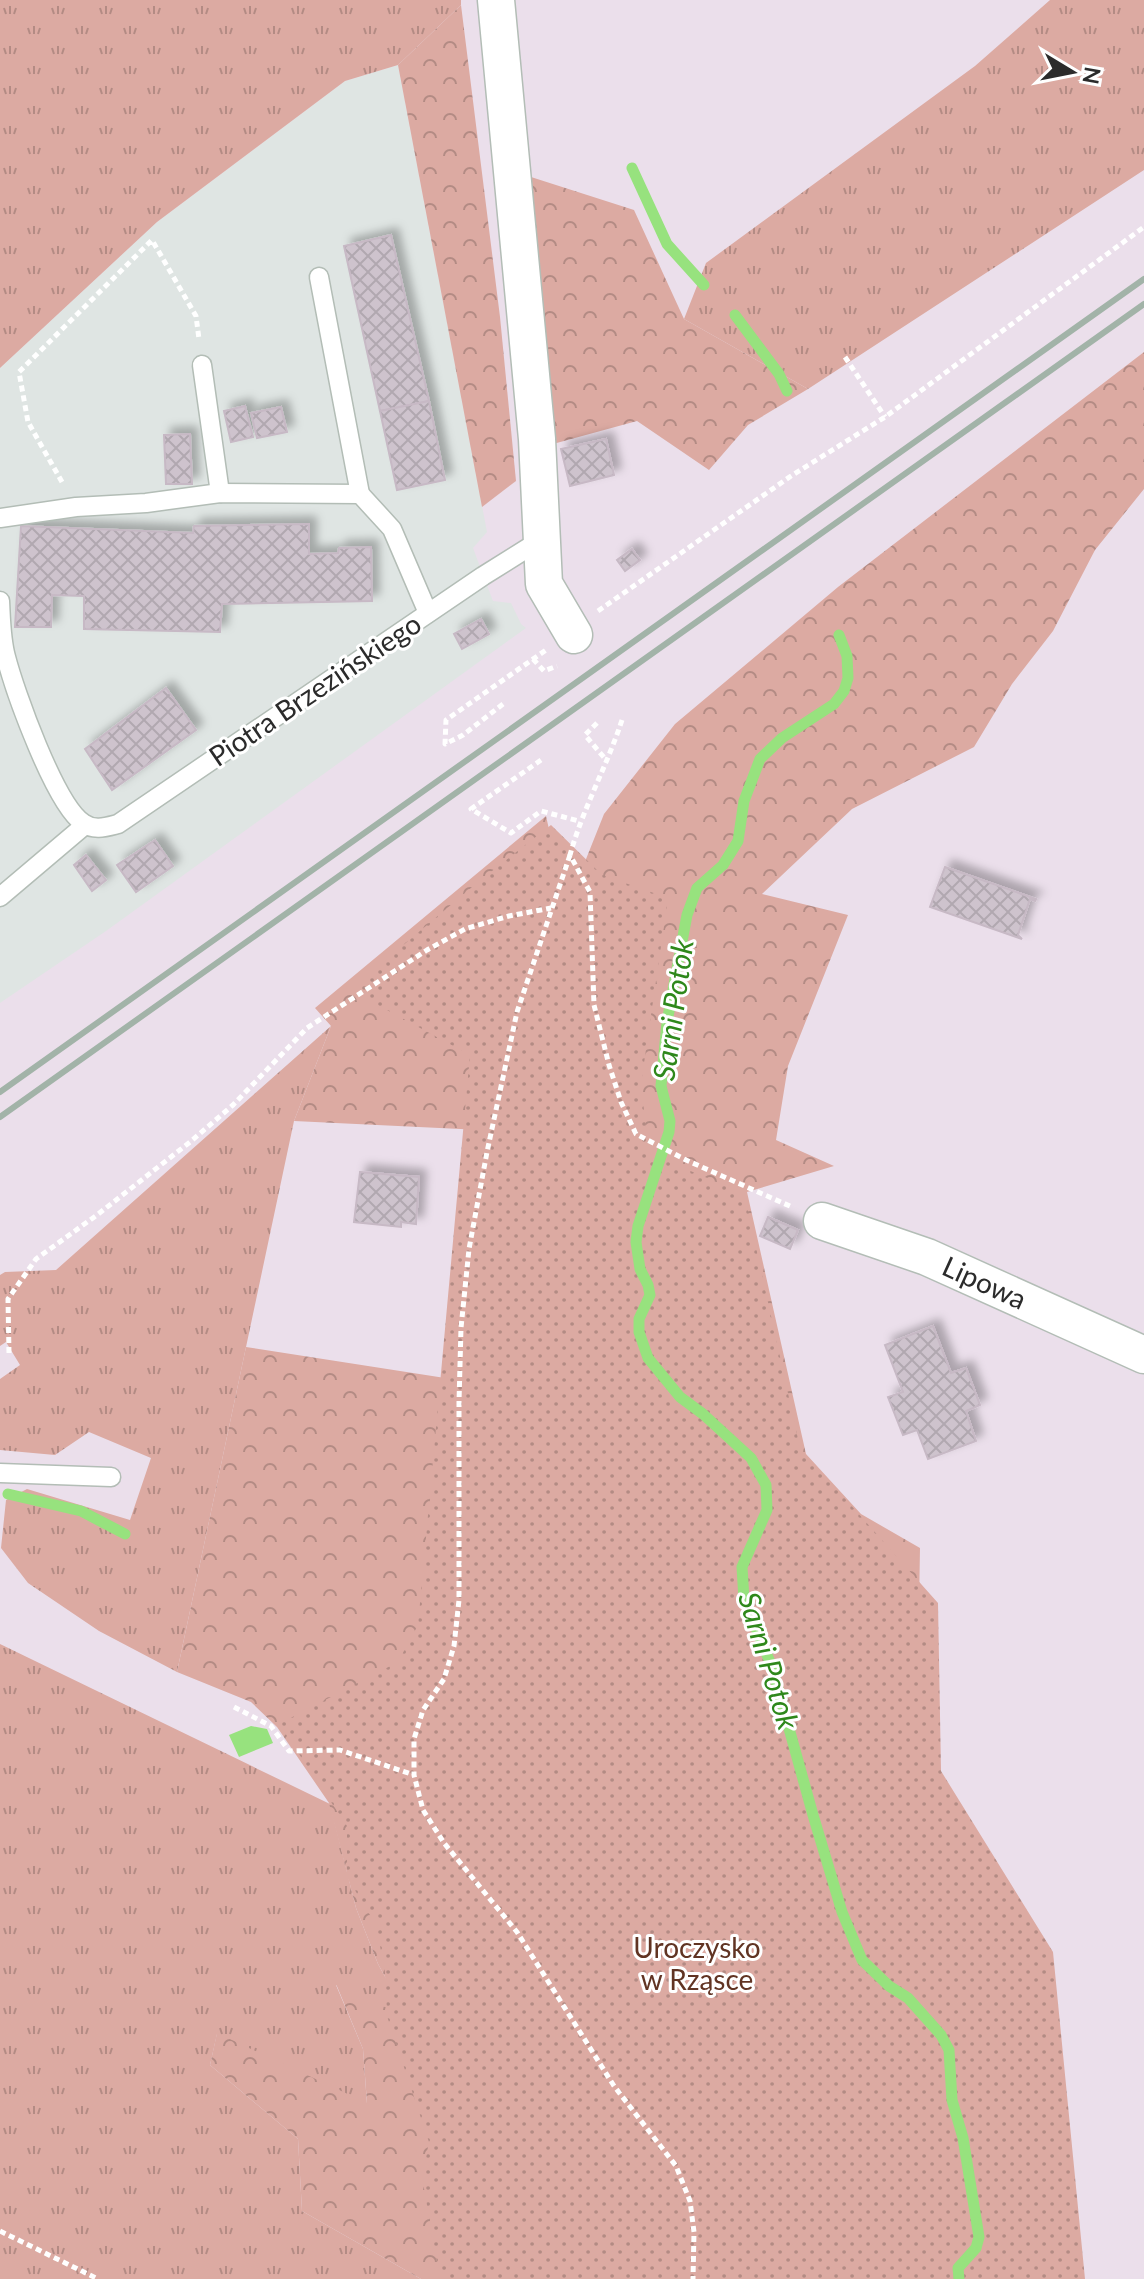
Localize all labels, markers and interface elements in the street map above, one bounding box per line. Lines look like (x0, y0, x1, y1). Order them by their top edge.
north arrow (1032, 32, 1112, 112)
text: N (1077, 65, 1107, 86)
street label: Piotra Brzezińskiego (202, 606, 427, 773)
water label: Sarni Potok (644, 936, 700, 1083)
street label: Lipowa (938, 1248, 1032, 1316)
water label: Sarni Potok (732, 1587, 808, 1734)
park label: Uroczysko w Rząsce (633, 1930, 761, 1996)

